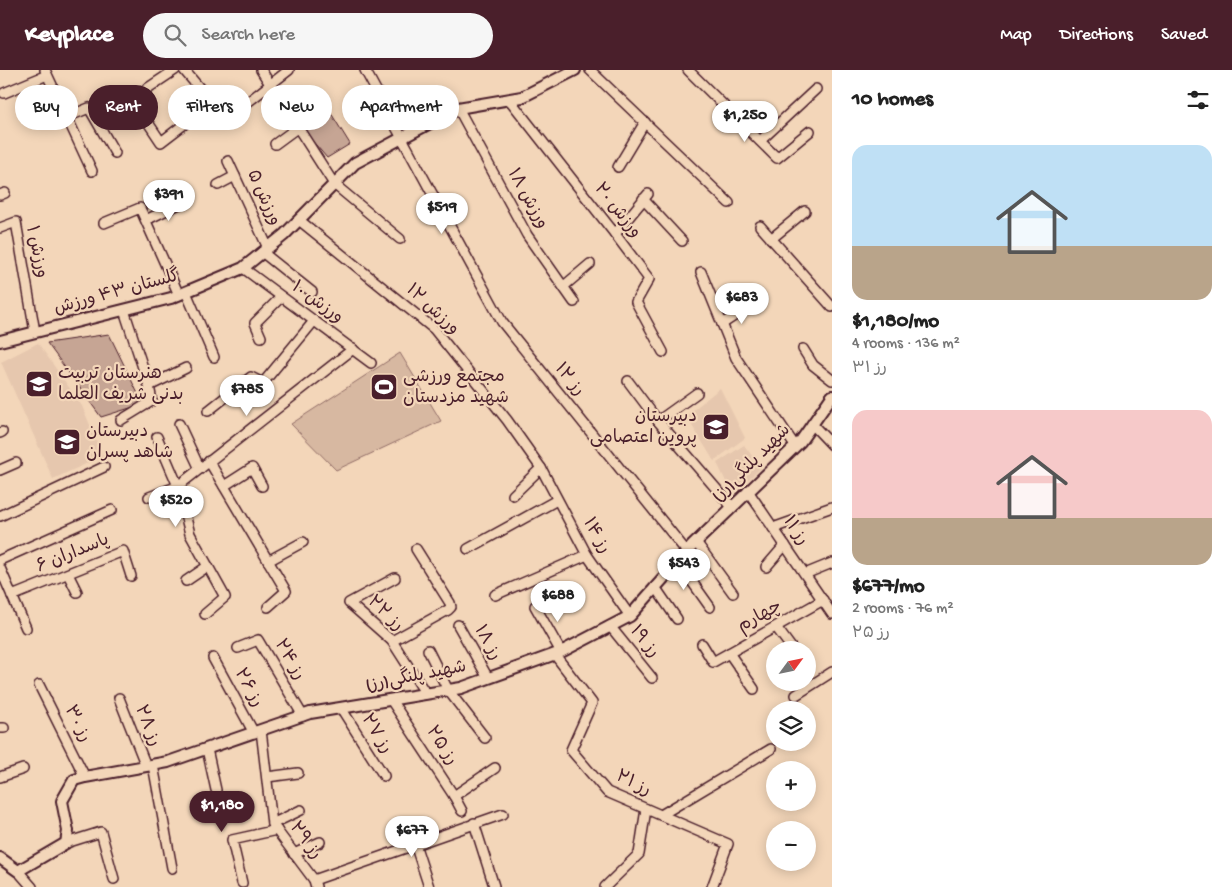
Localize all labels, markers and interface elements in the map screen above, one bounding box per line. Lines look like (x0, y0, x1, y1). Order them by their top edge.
search box (143, 13, 493, 58)
text: Keyplace (25, 21, 113, 50)
icon: search (161, 21, 189, 49)
text: Search here (201, 24, 295, 47)
text: Map (1000, 25, 1032, 46)
text: Directions (1060, 25, 1133, 46)
text: Saved (1161, 25, 1207, 46)
chip: Buy (15, 85, 78, 130)
chip: Rent (88, 85, 158, 130)
chip: Filters (168, 85, 251, 130)
chip: New (261, 85, 332, 130)
chip: Apartment (342, 85, 459, 130)
icon: filters (1184, 86, 1212, 114)
text: 10 homes (852, 88, 933, 113)
pin: $1,250 (704, 100, 786, 143)
text: $1,250 (723, 107, 767, 126)
street label: ورزش ۱۸ (502, 165, 552, 233)
street label: ورزش ۵ (241, 167, 285, 229)
icon: home (987, 177, 1077, 267)
street label: ورزش ۲۰ (589, 179, 645, 243)
pin: $391 (139, 180, 199, 222)
text: $391 (154, 186, 184, 205)
pin: $519 (412, 192, 472, 235)
text: $519 (427, 199, 457, 218)
street label: ورزش ۱ (20, 224, 52, 280)
street label: گلستان ۴۳ ورزش (51, 264, 182, 320)
street label: ورزش ۱۰ (287, 277, 347, 329)
street label: ورزش ۱۲ (401, 280, 463, 340)
pin: $683 (712, 282, 772, 325)
text: $683 (726, 289, 758, 308)
text: $1,180/mo (852, 310, 939, 335)
text: 4 rooms · 136 m² (852, 335, 960, 354)
street label: رز ۱۲ (549, 359, 589, 401)
text: رز ۳۱ (852, 360, 887, 379)
place label: هنرستان تربیت بدنی شریف العلما (58, 364, 184, 406)
place label: مجتمع ورزشی شهید مزدستان (403, 367, 509, 409)
school or university icon: هنرستان تربیت بدنی شریف العلما (24, 369, 54, 399)
sports icon: مجتمع ورزشی شهید مزدستان (369, 372, 399, 402)
pin: $785 (217, 374, 277, 417)
text: $785 (231, 381, 263, 400)
place label: دبیرستان پروین اعتصامی (590, 407, 697, 449)
school or university icon: دبیرستان پروین اعتصامی (701, 412, 731, 442)
street label: شهید پلنگی(رز) (707, 419, 796, 508)
place label: دبیرستان شاهد پسران (86, 422, 173, 464)
school or university icon: دبیرستان شاهد پسران (52, 427, 82, 457)
icon: home (987, 442, 1077, 532)
pin: $520 (146, 486, 206, 528)
text: $520 (160, 492, 192, 511)
street label: رز ۱۱ (778, 512, 812, 550)
street label: رز ۱۴ (577, 514, 615, 558)
street label: پاسداران ۶ (34, 530, 112, 578)
pin: $543 (654, 548, 714, 591)
text: $543 (668, 555, 700, 574)
text: $677/mo (852, 575, 925, 600)
pin: $688 (528, 580, 588, 623)
text: $688 (542, 587, 574, 606)
street label: رز ۲۲ (362, 592, 408, 636)
street label: چهارم (734, 596, 786, 639)
text: 2 rooms · 76 m² (852, 600, 954, 619)
street label: رز ۱۹ (625, 621, 663, 663)
street label: رز ۱۸ (469, 622, 505, 664)
text: رز ۲۵ (852, 625, 890, 644)
street label: رز ۲۴ (269, 636, 309, 684)
north arrow (766, 641, 816, 691)
map controls (766, 641, 816, 871)
street label: شهید پلنگی(رز) (363, 655, 468, 697)
street label: رز ۲۶ (229, 665, 267, 711)
button: layers (766, 701, 816, 751)
street label: رز ۳۰ (59, 702, 95, 746)
street label: رز ۲۸ (129, 702, 165, 750)
street label: رز ۲۷ (356, 710, 396, 758)
street label: رز ۲۵ (421, 722, 461, 770)
button: + (766, 761, 816, 811)
street label: رز ۲۱ (612, 766, 654, 802)
pin: $1,180 (181, 790, 263, 833)
text: $1,180 (201, 797, 243, 816)
pin: $677 (382, 816, 442, 858)
street label: رز ۲۹ (284, 818, 326, 864)
button: − (766, 821, 816, 871)
text: $677 (396, 822, 428, 841)

